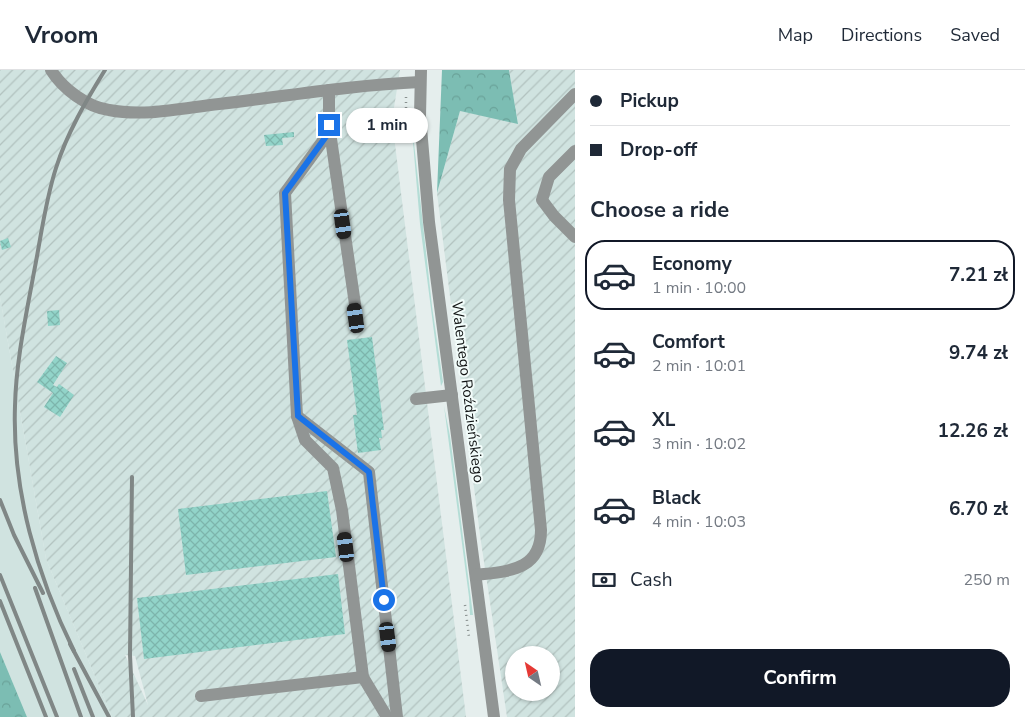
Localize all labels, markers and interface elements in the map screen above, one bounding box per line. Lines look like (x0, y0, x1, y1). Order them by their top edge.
text: Vroom (25, 19, 99, 51)
text: Map (778, 23, 813, 47)
text: Directions (841, 23, 922, 47)
text: Saved (950, 23, 1000, 47)
text: Pickup (620, 88, 679, 114)
callout: 1 min (346, 108, 429, 142)
route end (318, 114, 340, 136)
text: 1 min (366, 114, 408, 136)
text: Drop-off (620, 137, 697, 163)
text: Choose a ride (590, 195, 729, 225)
car (333, 208, 352, 240)
text: Economy (652, 251, 732, 277)
icon: car (592, 253, 637, 298)
text: 7.21 zł (949, 262, 1008, 288)
text: 1 min · 10:00 (652, 277, 746, 299)
street label: Walentego Roździeńskiego (447, 300, 489, 484)
car (346, 302, 365, 334)
text: Comfort (652, 329, 725, 355)
icon: car (592, 331, 637, 376)
text: 9.74 zł (949, 340, 1008, 366)
text: 2 min · 10:01 (652, 355, 746, 377)
text: XL (652, 407, 675, 433)
icon: car (592, 409, 637, 454)
text: 12.26 zł (937, 418, 1008, 444)
text: 3 min · 10:02 (652, 433, 746, 455)
text: Black (652, 485, 701, 511)
icon: car (592, 487, 637, 532)
text: 6.70 zł (949, 496, 1008, 522)
text: 4 min · 10:03 (652, 511, 746, 533)
car (336, 531, 355, 563)
icon: cash (590, 566, 618, 594)
text: Cash (630, 567, 672, 593)
text: 250 m (963, 569, 1010, 591)
route start (373, 589, 395, 611)
car (378, 621, 397, 653)
north arrow (505, 646, 560, 701)
map controls (505, 646, 560, 701)
button: Confirm (590, 649, 1010, 707)

